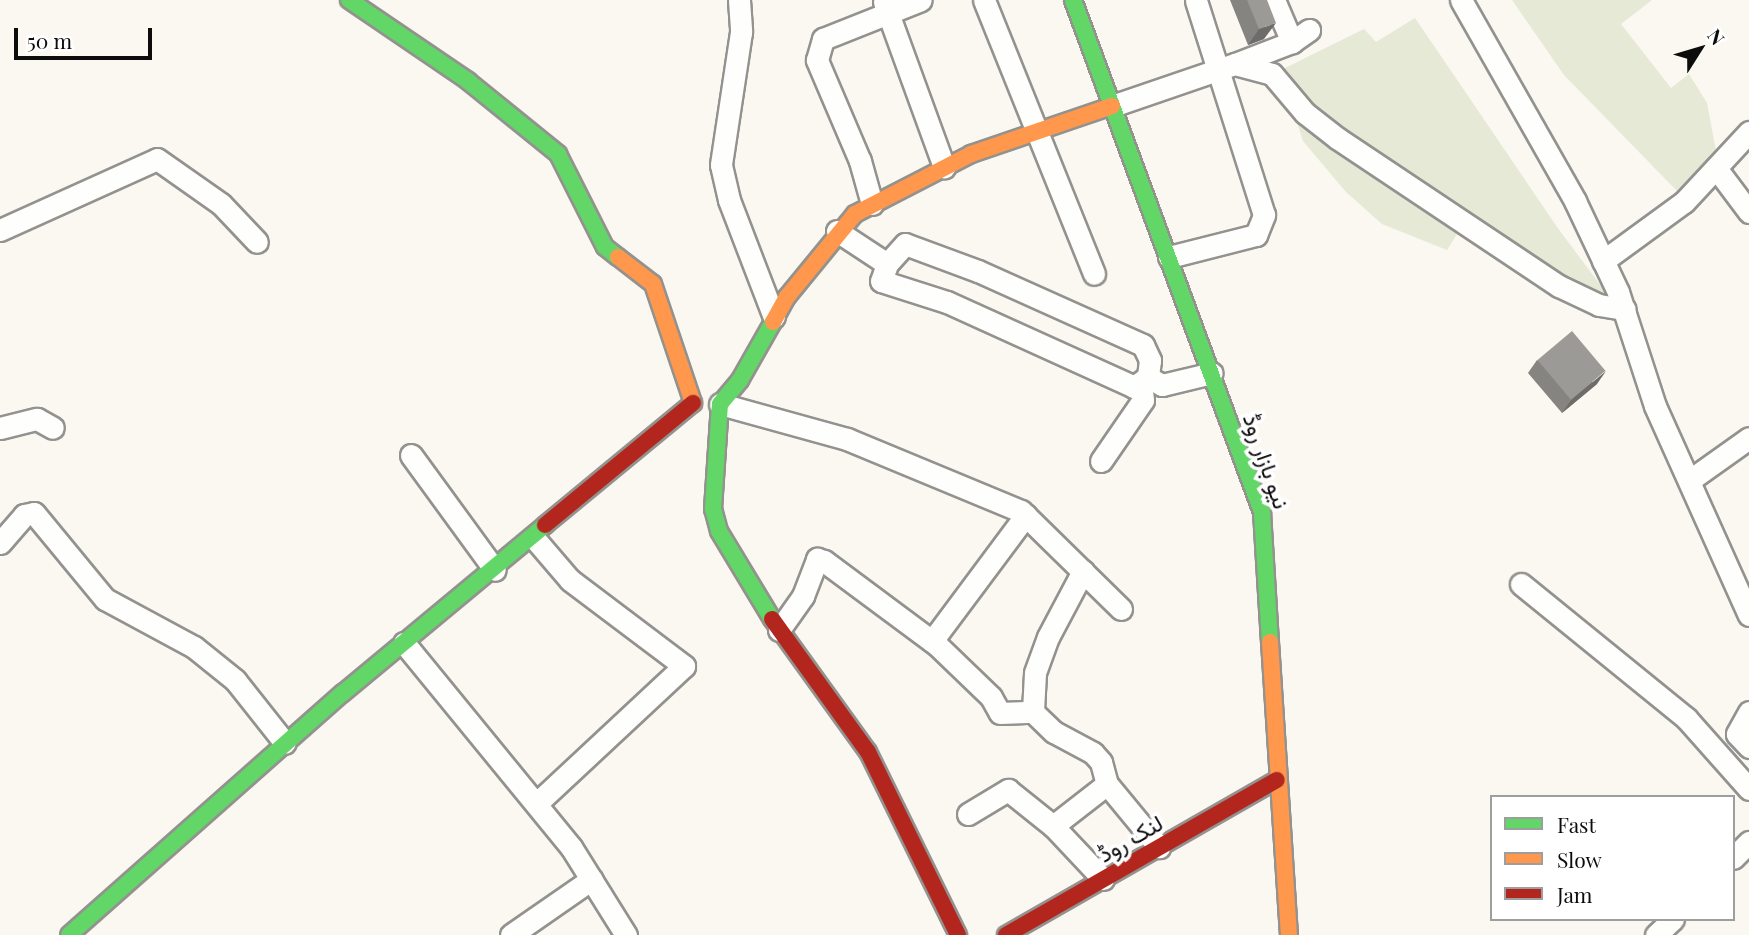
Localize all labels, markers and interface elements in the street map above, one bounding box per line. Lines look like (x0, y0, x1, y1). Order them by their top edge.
scale bar (18, 14, 156, 58)
north arrow (1665, 14, 1735, 84)
text: N (1702, 23, 1731, 50)
text: 50 m (27, 26, 72, 54)
street label: نیو بازار روڈ (1238, 410, 1296, 512)
legend (1490, 795, 1735, 921)
street label: لنک روڈ (1093, 808, 1167, 868)
text: Fast (1557, 810, 1596, 838)
text: Slow (1557, 845, 1602, 873)
text: Jam (1557, 880, 1593, 908)

